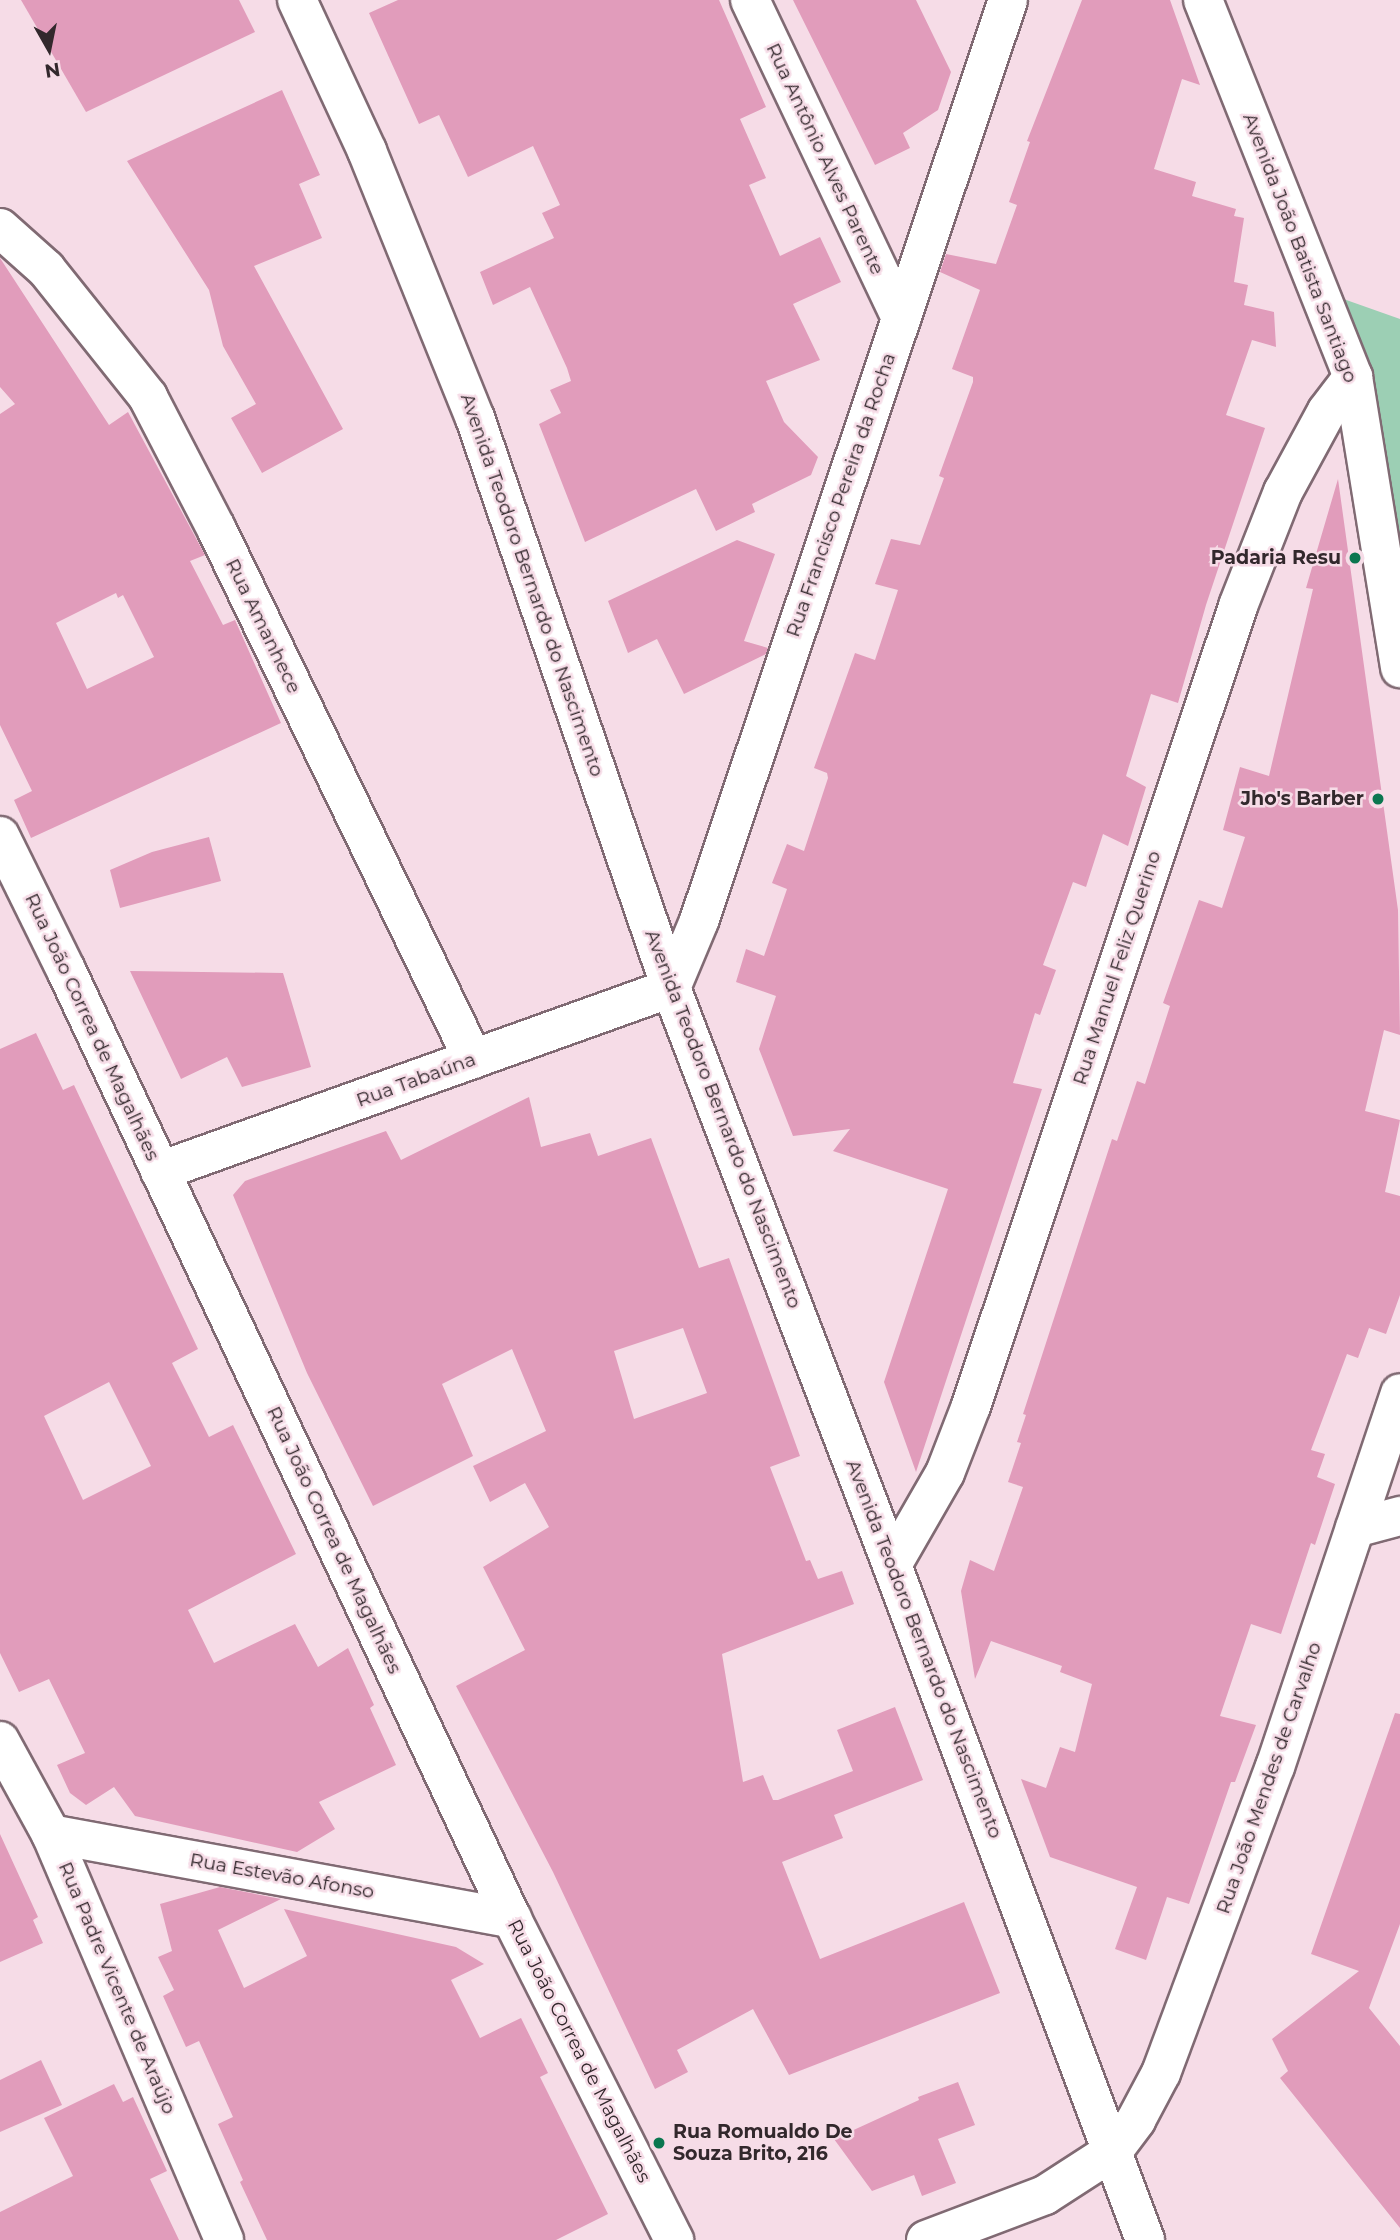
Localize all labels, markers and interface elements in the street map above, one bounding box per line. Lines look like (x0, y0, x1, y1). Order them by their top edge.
north arrow (14, 14, 84, 84)
street label: Rua Antônio Alves Parente (761, 40, 889, 278)
text: N (43, 58, 62, 83)
street label: Avenida João Batista Santiago (1238, 110, 1362, 386)
street label: Rua Francisco Pereira da Rocha (782, 350, 900, 640)
street label: Avenida Teodoro Bernardo do Nascimento (456, 391, 608, 779)
place label: Padaria Resu (1211, 547, 1341, 569)
marker: Padaria Resu (1347, 550, 1363, 566)
street label: Rua Amanhece (221, 555, 305, 697)
place label: Jho's Barber (1241, 788, 1364, 810)
marker: Jho's Barber (1370, 791, 1386, 807)
street label: Rua Manuel Feliz Querino (1068, 848, 1166, 1088)
street label: Rua João Correa de Magalhães (20, 890, 164, 1164)
street label: Avenida Teodoro Bernardo do Nascimento (640, 927, 806, 1311)
street label: Rua Tabaúna (353, 1048, 479, 1112)
street label: Rua João Correa de Magalhães (262, 1403, 406, 1677)
street label: Avenida Teodoro Bernardo do Nascimento (841, 1457, 1007, 1841)
street label: Rua João Mendes de Carvalho (1212, 1639, 1326, 1917)
street label: Rua Estevão Afonso (188, 1849, 376, 1903)
street label: Rua Padre Vicente de Araújo (53, 1859, 181, 2117)
street label: Rua João Correa de Magalhães (503, 1916, 655, 2186)
place label: Rua Romualdo De Souza Brito, 216 (673, 2121, 853, 2165)
marker: Rua Romualdo De Souza Brito, 216 (651, 2135, 667, 2151)

